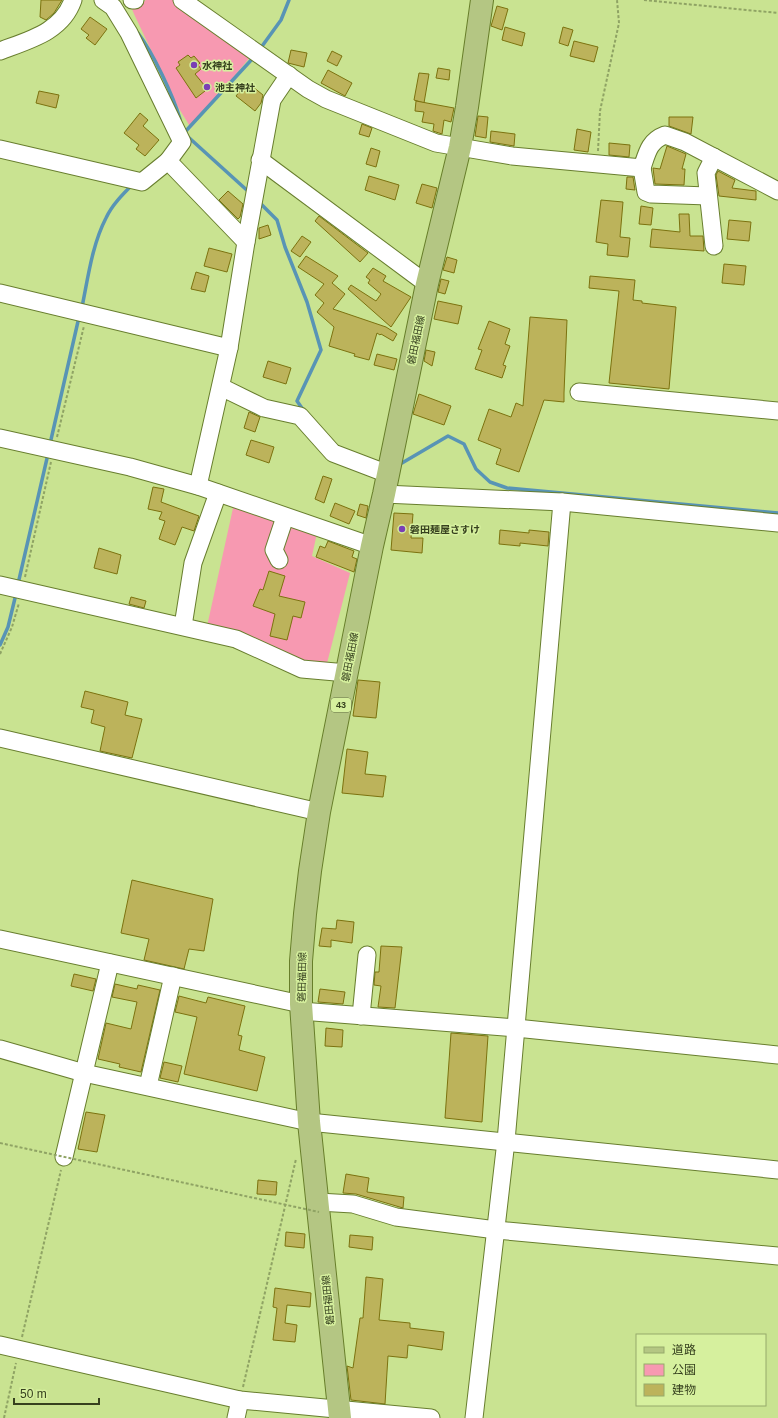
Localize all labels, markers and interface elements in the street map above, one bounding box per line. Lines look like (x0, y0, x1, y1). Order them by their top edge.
marker: 水神社 (189, 60, 199, 70)
place label: 水神社 (202, 60, 233, 71)
marker: 池主神社 (202, 82, 212, 92)
place label: 池主神社 (215, 82, 256, 93)
street label: 磐田福田線 (405, 314, 427, 366)
marker: 磐田麺屋さすけ (397, 524, 407, 534)
place label: 磐田麺屋さすけ (410, 524, 480, 535)
street label: 磐田福田線 (340, 631, 360, 683)
road number: 43 (331, 698, 351, 712)
street label: 磐田福田線 (296, 952, 308, 1002)
street label: 磐田福田線 (320, 1275, 336, 1325)
legend (636, 1334, 766, 1406)
text: 道路 (672, 1343, 696, 1357)
text: 公園 (672, 1363, 696, 1377)
scale bar (14, 1380, 99, 1406)
text: 建物 (672, 1383, 696, 1397)
text: 50 m (20, 1387, 47, 1401)

